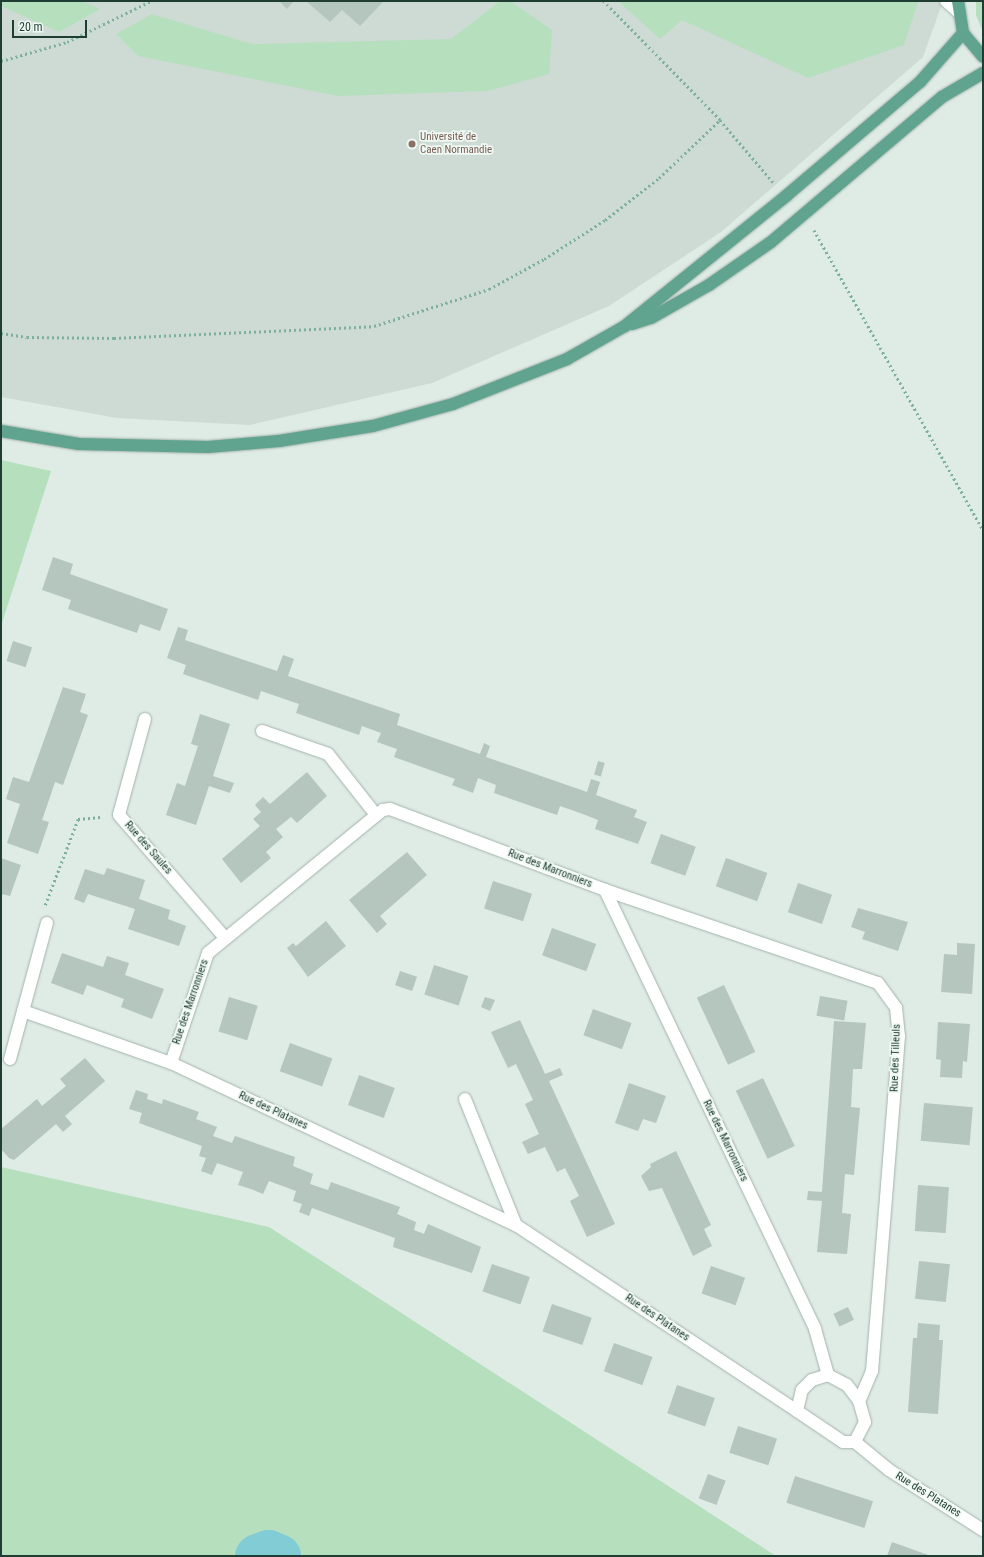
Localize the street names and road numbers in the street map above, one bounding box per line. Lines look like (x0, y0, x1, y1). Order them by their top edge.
street label: Rue des Saules (121, 819, 175, 877)
street label: Rue des Marronniers (506, 847, 594, 891)
street label: Rue des Marronniers (170, 958, 212, 1046)
street label: Rue des Tilleuls (888, 1024, 904, 1092)
street label: Rue des Platanes (236, 1089, 310, 1133)
street label: Rue des Marronniers (699, 1098, 751, 1184)
street label: Rue des Platanes (622, 1292, 692, 1344)
street label: Rue des Platanes (893, 1470, 963, 1520)

